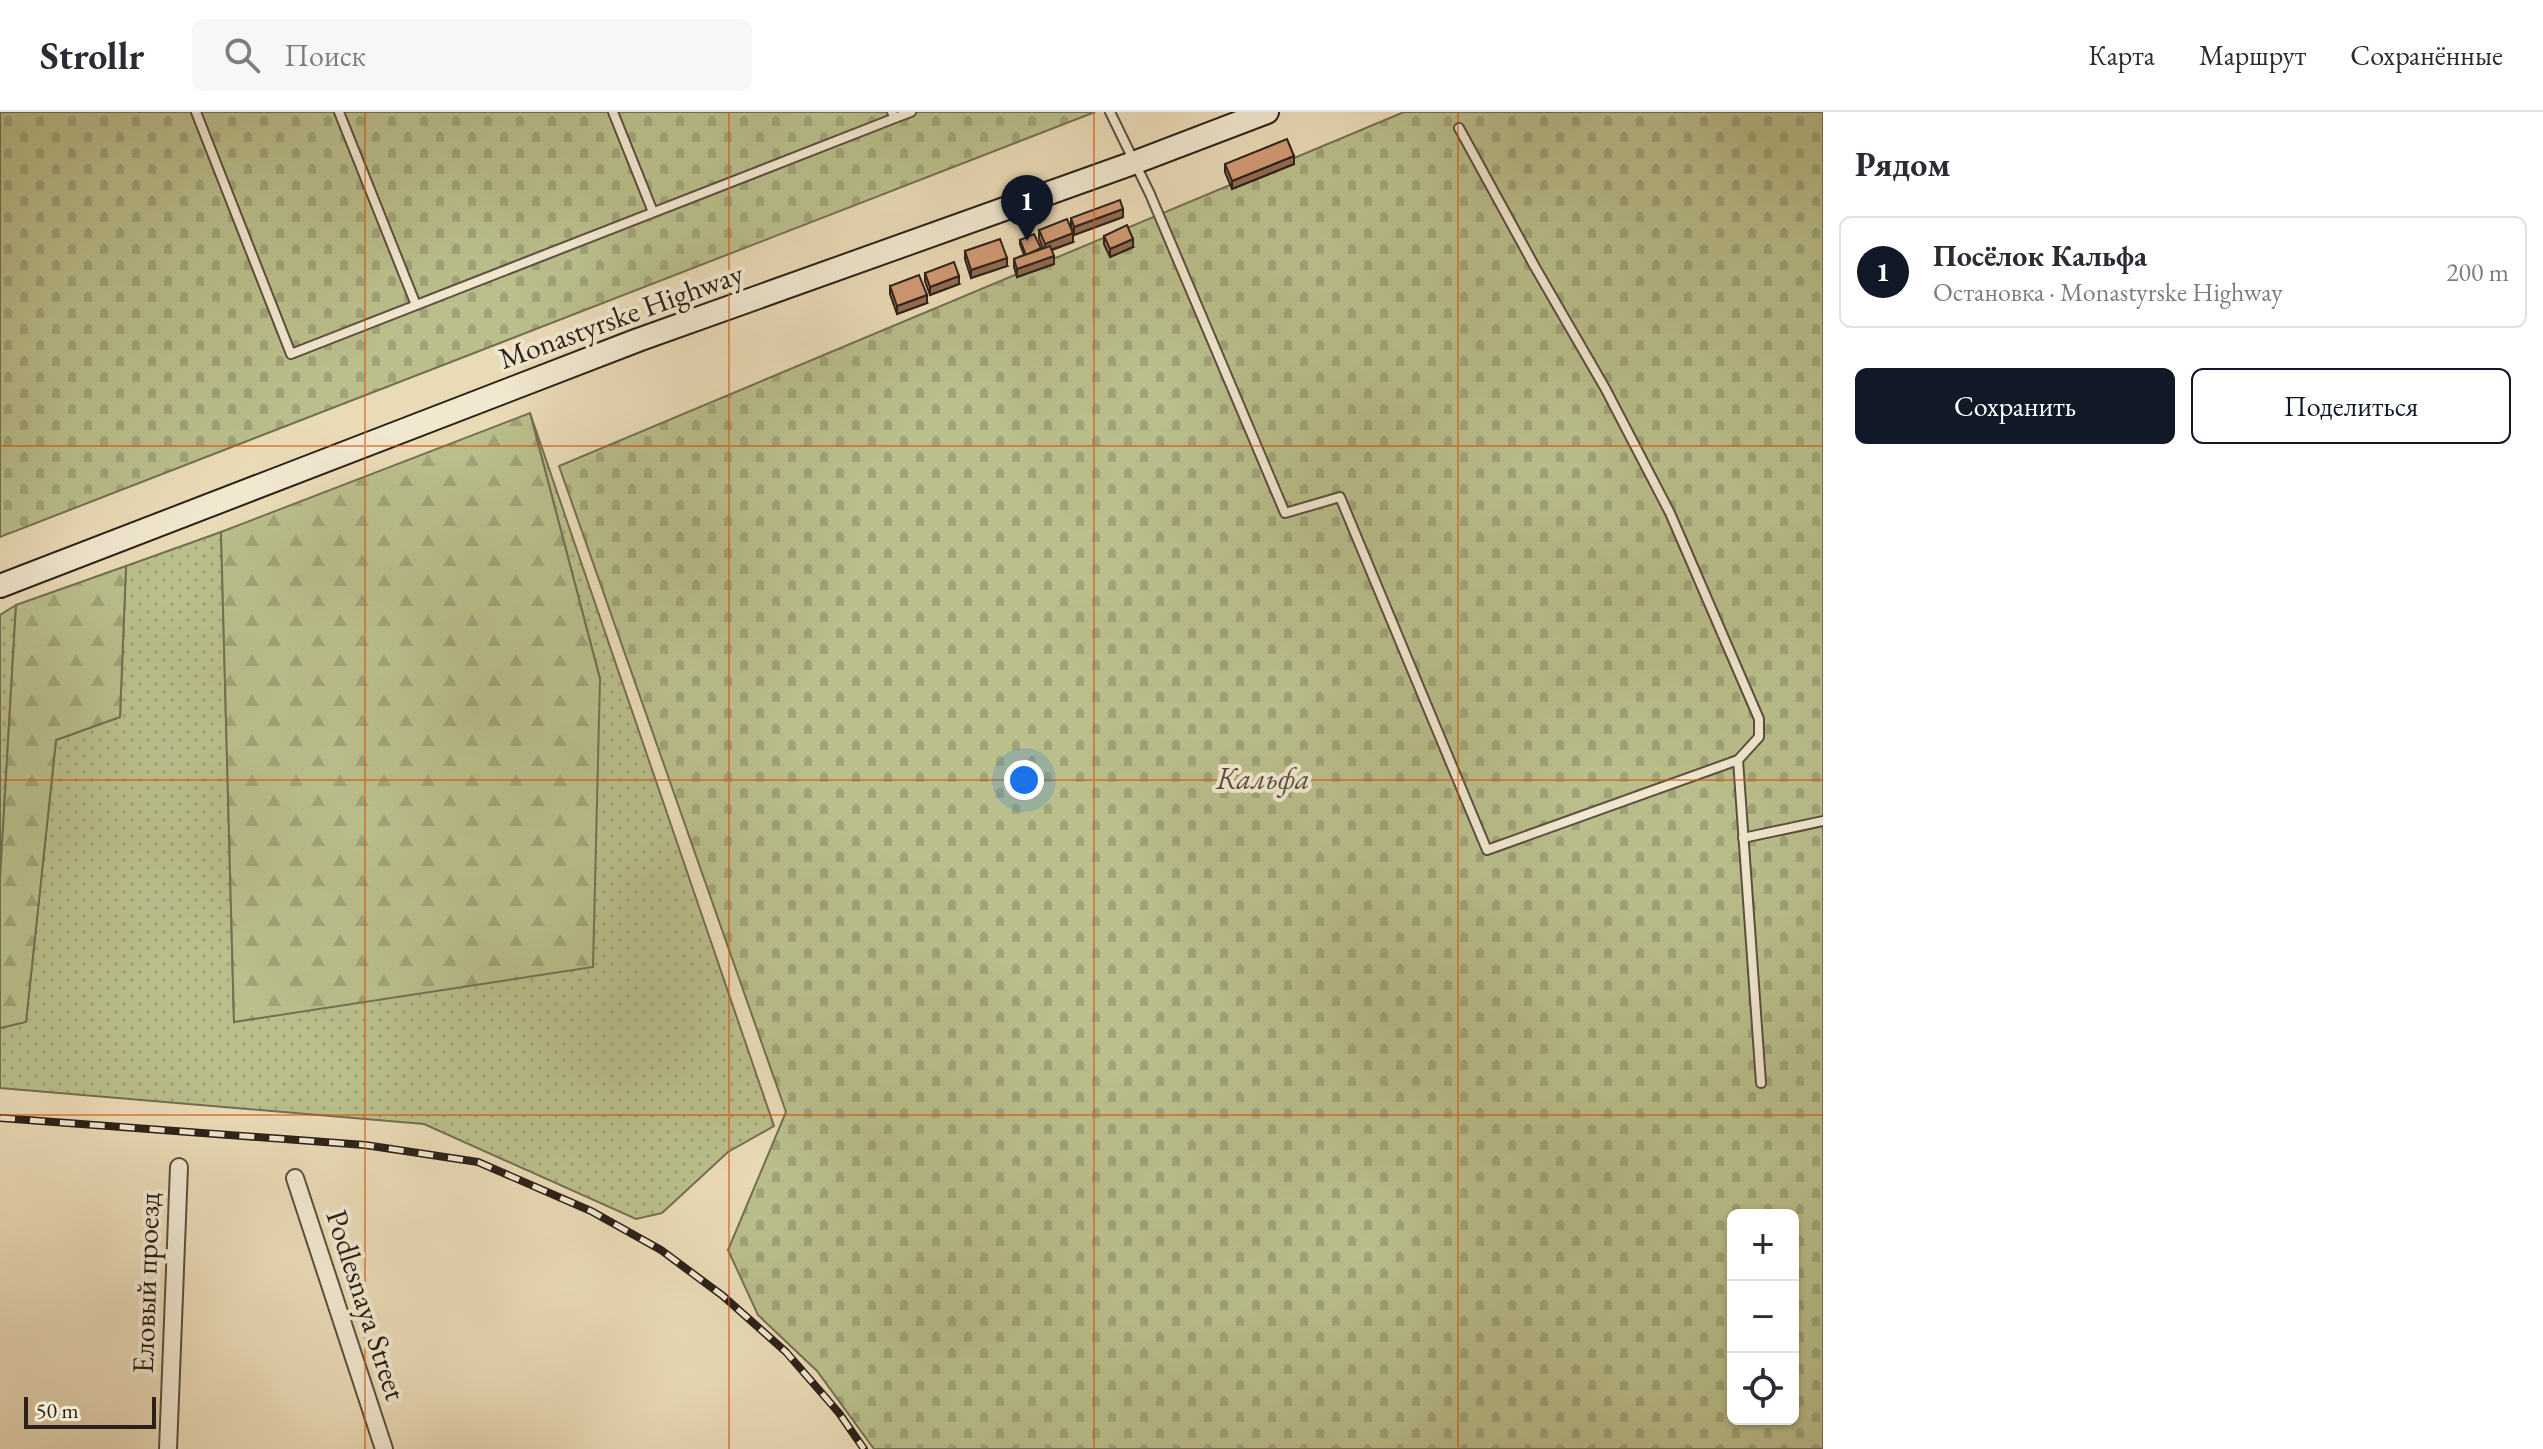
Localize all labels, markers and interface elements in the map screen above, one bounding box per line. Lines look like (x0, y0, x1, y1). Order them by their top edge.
search box (192, 19, 752, 91)
text: Strollr (40, 31, 144, 80)
icon: search (220, 33, 264, 77)
text: Поиск (284, 36, 366, 75)
text: Карта (2088, 37, 2155, 73)
text: Маршрут (2199, 37, 2306, 73)
text: Сохранённые (2350, 37, 2503, 73)
text: Рядом (1855, 142, 1950, 186)
pin: 1 (1001, 175, 1053, 241)
text: Посёлок Кальфа (1933, 236, 2147, 275)
street label: Monastyrske Highway (493, 253, 749, 378)
text: 1 (1876, 255, 1890, 289)
text: 200 m (2446, 255, 2509, 289)
text: Остановка · Monastyrske Highway (1933, 275, 2283, 309)
button: Сохранить (1855, 368, 2175, 444)
button: Поделиться (2191, 368, 2511, 444)
park label: Кальфа (1215, 759, 1310, 798)
your location (1004, 760, 1044, 800)
street label: Еловый проезд (123, 1192, 168, 1374)
street label: Podlesnaya Street (317, 1205, 416, 1405)
map controls (1727, 1209, 1799, 1425)
button: + (1727, 1209, 1799, 1281)
button: − (1727, 1281, 1799, 1353)
button: locate (1727, 1353, 1799, 1425)
scale bar (24, 1393, 156, 1429)
text: 50 m (36, 1396, 79, 1425)

